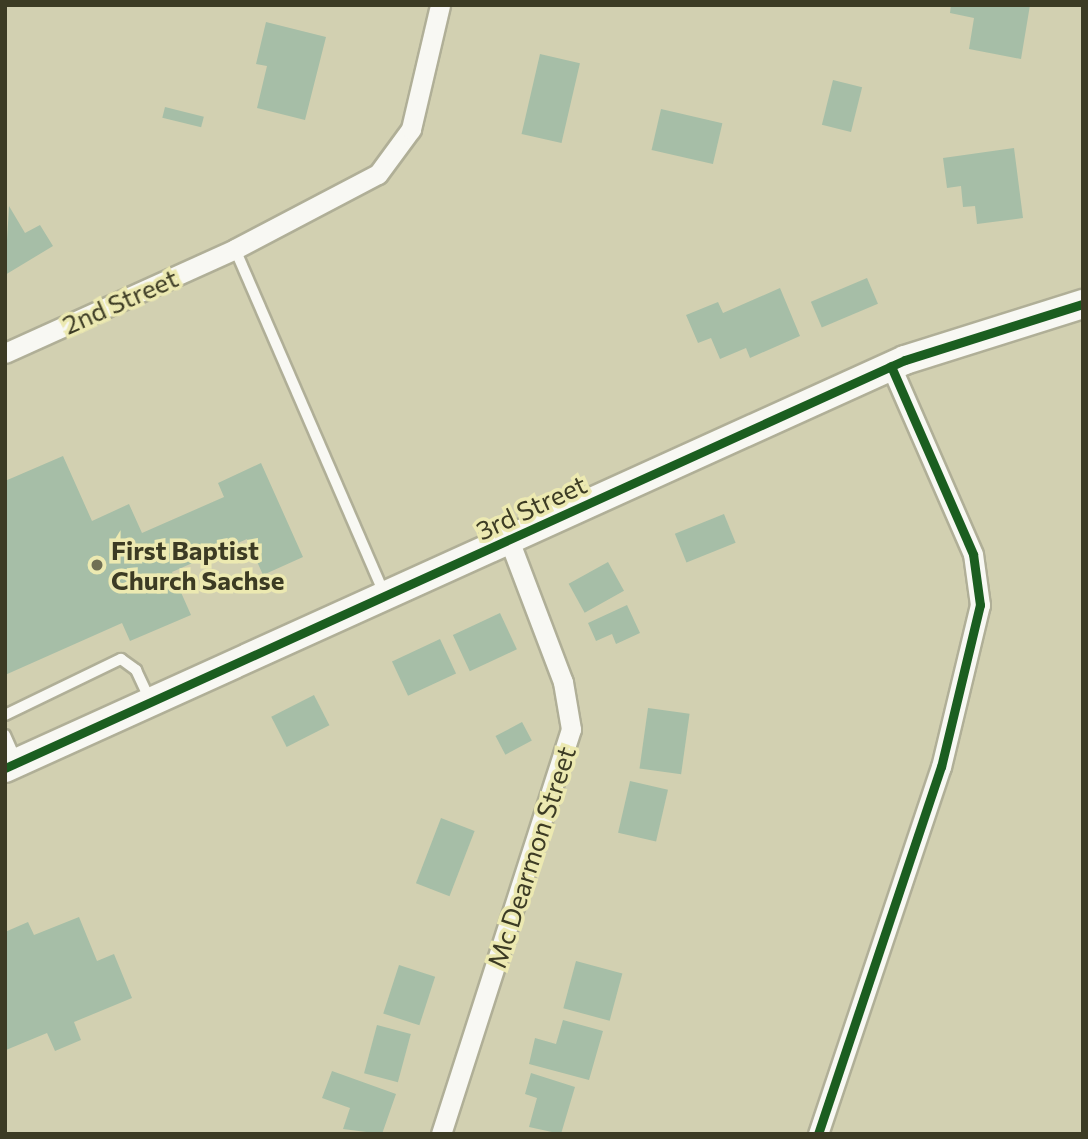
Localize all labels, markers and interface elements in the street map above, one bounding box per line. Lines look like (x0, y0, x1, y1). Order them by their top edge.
street label: 2nd Street (58, 262, 182, 340)
street label: 3rd Street (471, 468, 591, 546)
place label: First Baptist Church Sachse (111, 534, 284, 596)
marker: First Baptist Church Sachse (89, 557, 105, 573)
street label: Mc Dearmon Street (480, 742, 582, 972)

